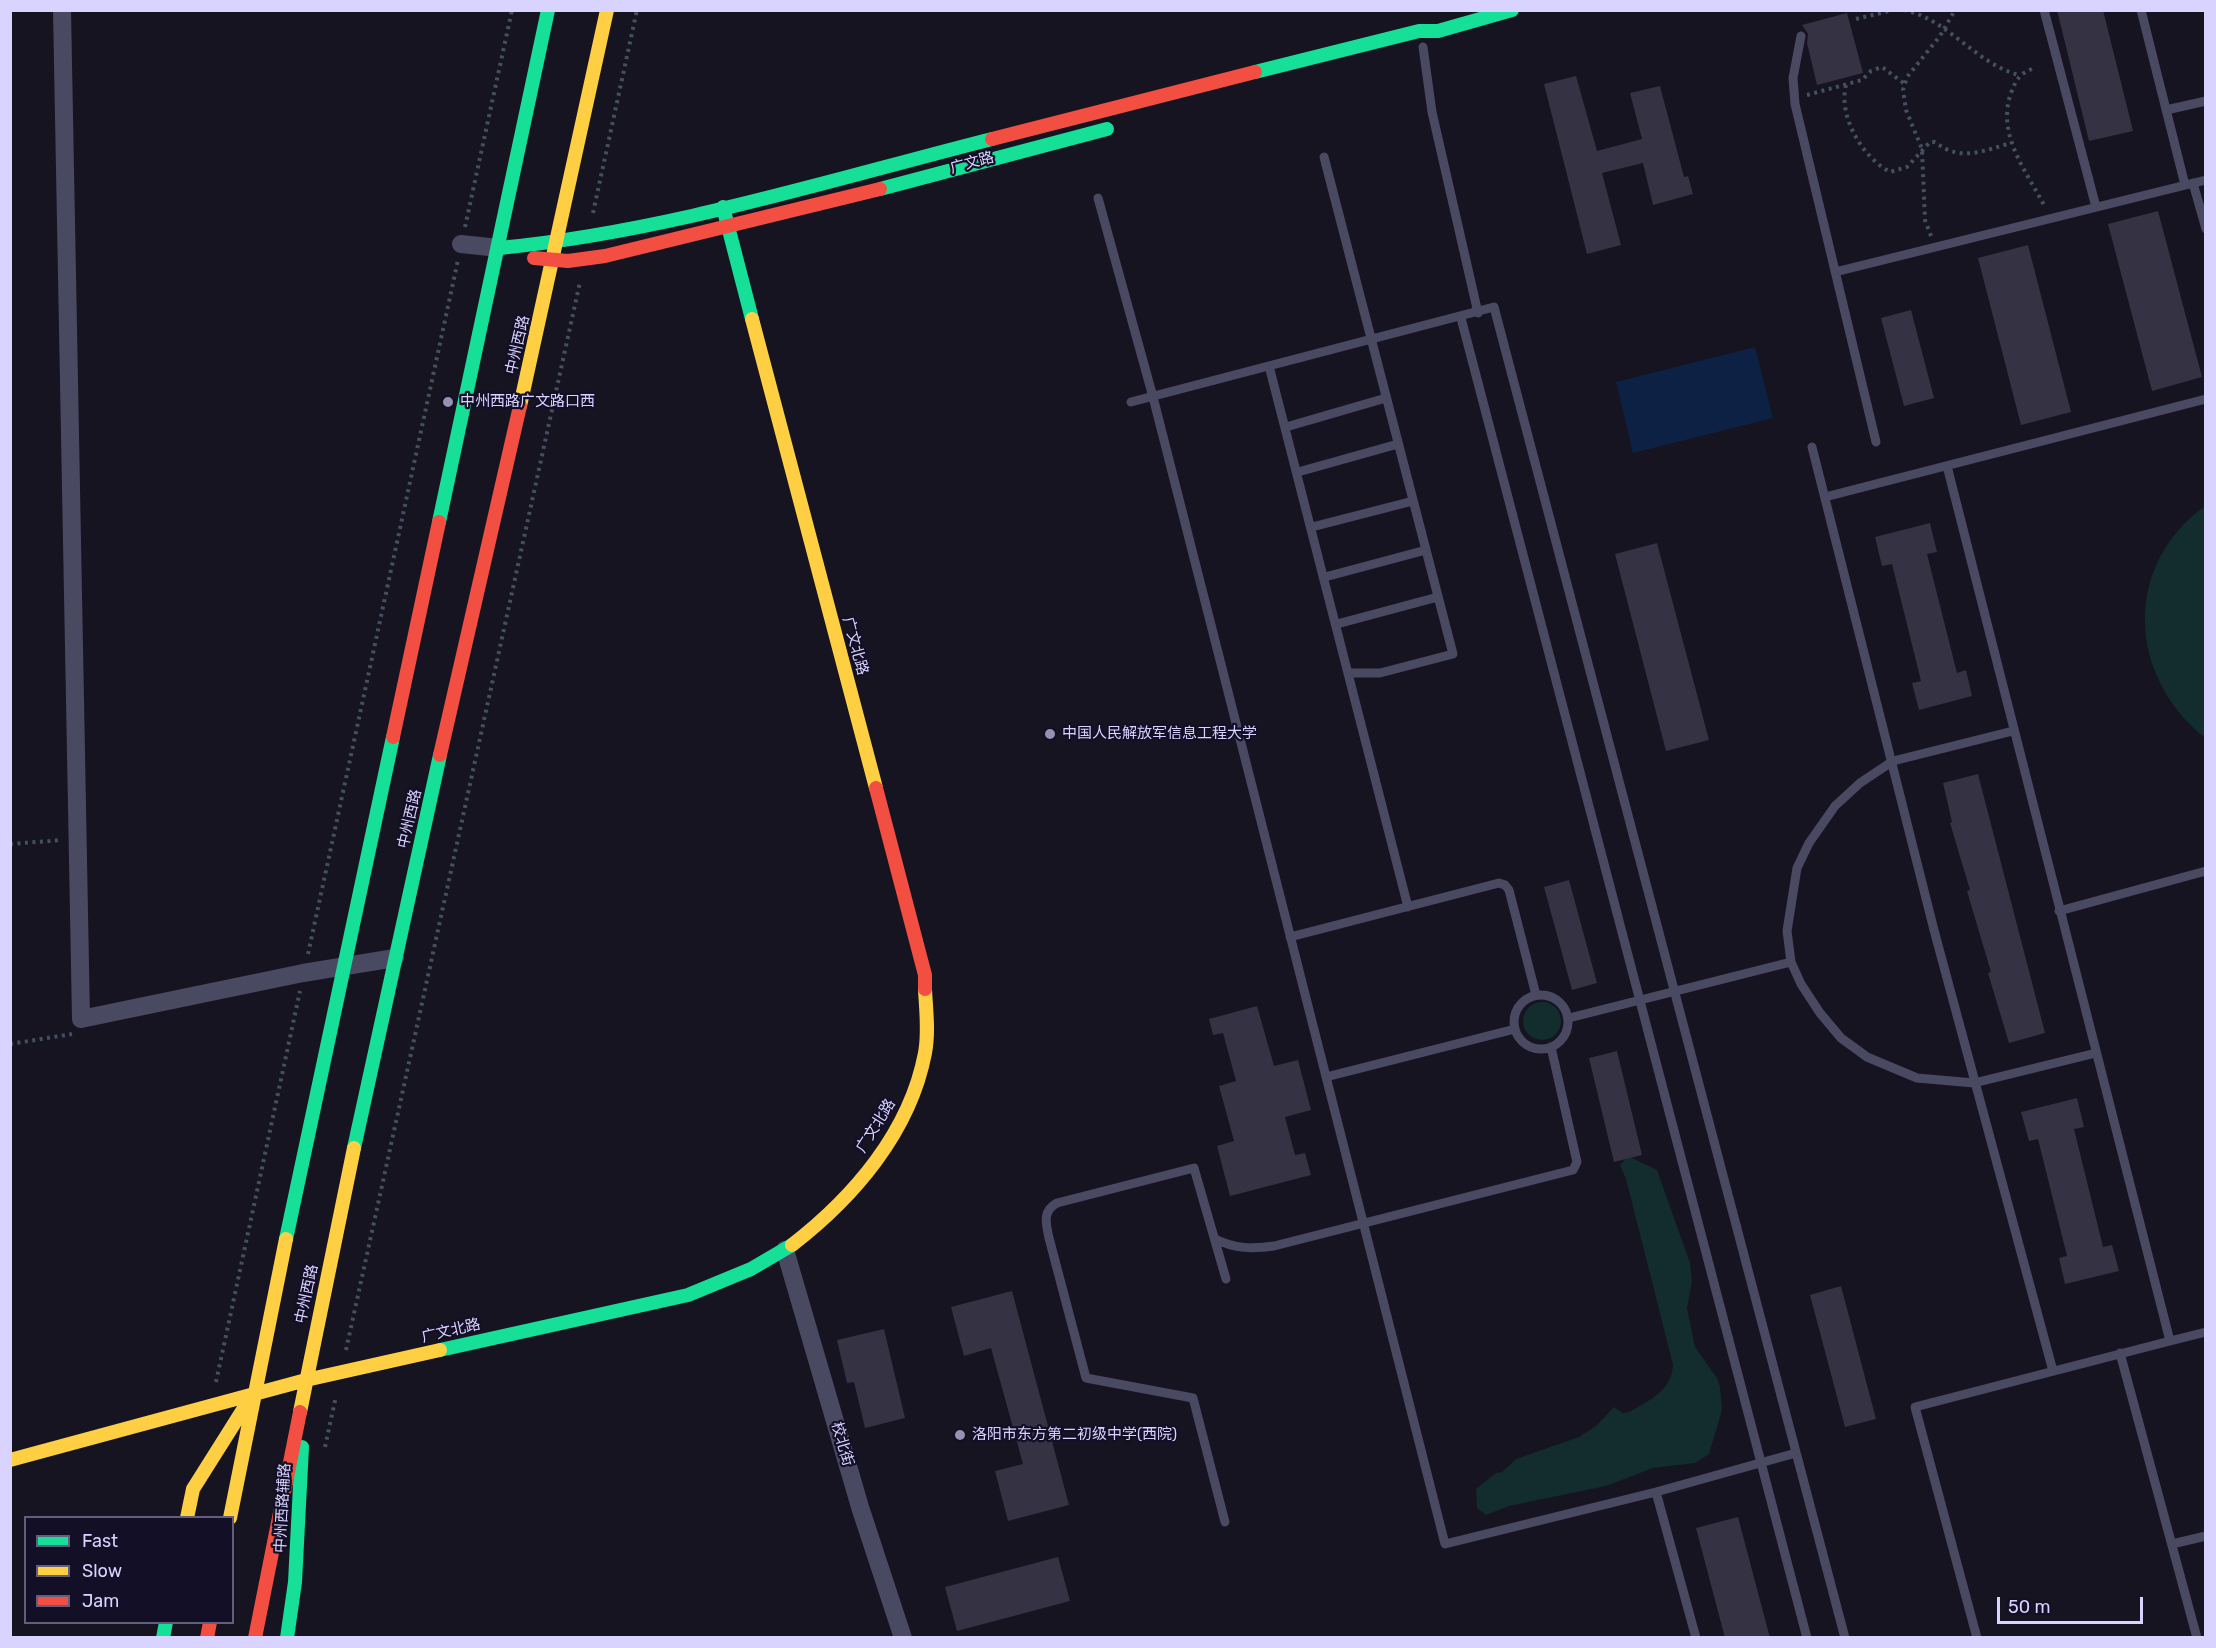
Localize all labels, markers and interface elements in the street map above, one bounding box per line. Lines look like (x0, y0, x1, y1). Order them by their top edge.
street label: 广文路 (948, 148, 996, 178)
street label: 中州西路 (502, 314, 534, 376)
place label: 中州西路广文路口西 (460, 393, 595, 411)
marker: 中州西路广文路口西 (441, 395, 455, 409)
street label: 广文北路 (839, 615, 871, 677)
place label: 中国人民解放军信息工程大学 (1062, 725, 1257, 743)
marker: 中国人民解放军信息工程大学 (1043, 727, 1057, 741)
street label: 中州西路 (394, 788, 426, 850)
street label: 广文北路 (852, 1096, 900, 1156)
street label: 中州西路 (292, 1263, 322, 1325)
street label: 广文北路 (420, 1315, 482, 1347)
street label: 校北街 (827, 1420, 857, 1468)
place label: 洛阳市东方第二初级中学(西院) (972, 1426, 1177, 1444)
marker: 洛阳市东方第二初级中学(西院) (953, 1428, 967, 1442)
street label: 中州西路辅路 (272, 1463, 294, 1553)
legend (24, 1516, 234, 1624)
text: Fast (82, 1530, 118, 1552)
text: Slow (82, 1560, 122, 1582)
scale bar (2000, 1585, 2146, 1623)
text: Jam (82, 1590, 119, 1612)
text: 50 m (2008, 1596, 2051, 1618)

